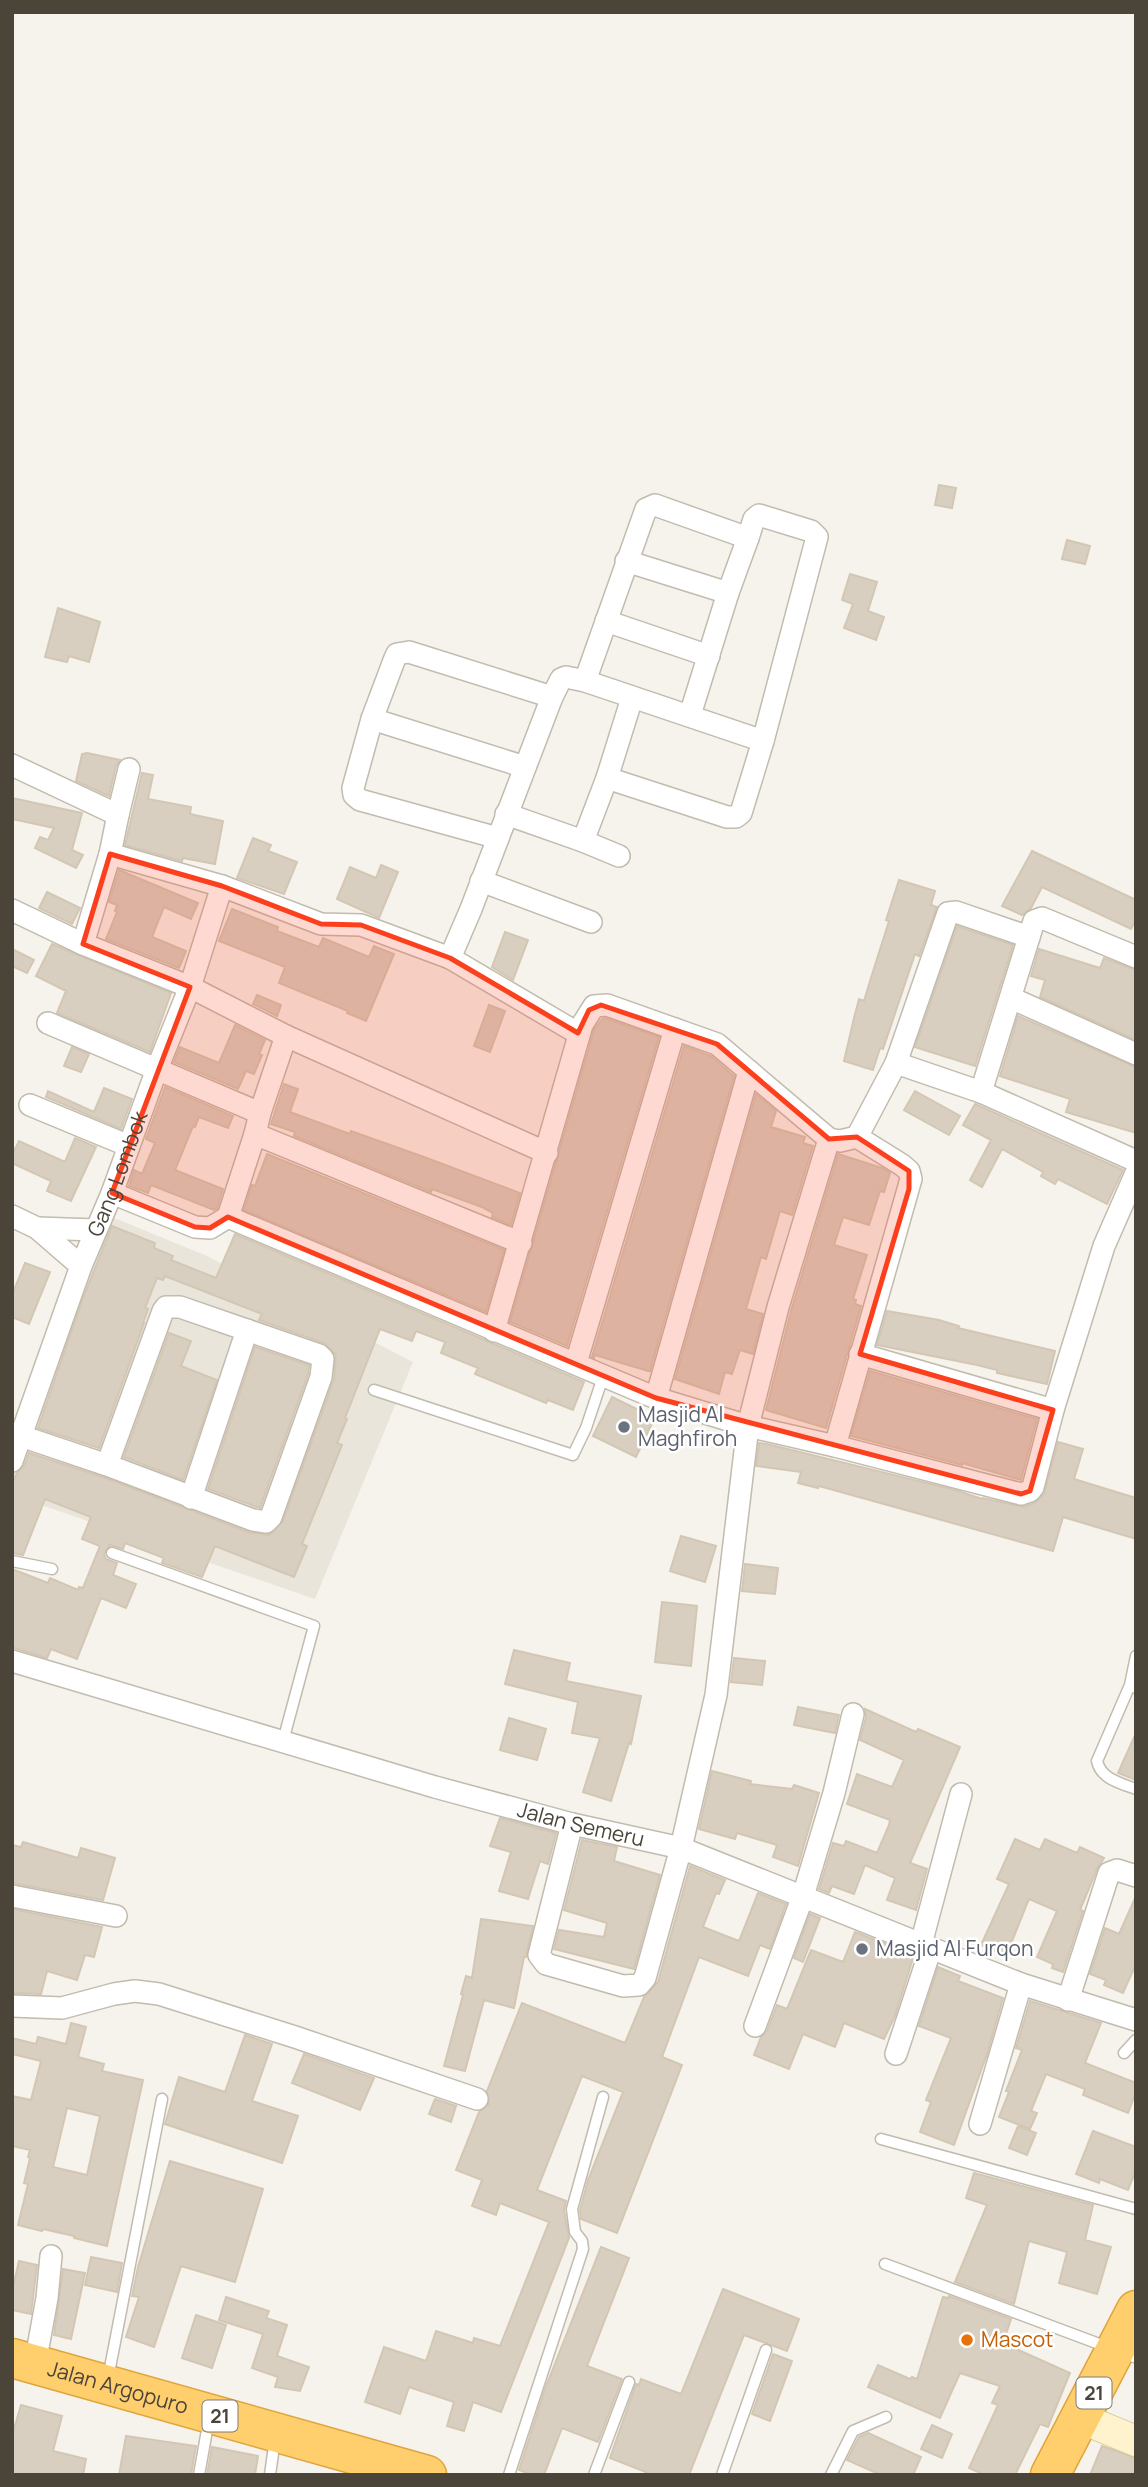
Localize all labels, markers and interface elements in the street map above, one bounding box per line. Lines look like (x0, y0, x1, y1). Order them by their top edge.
street label: Gang Lombok (80, 1107, 154, 1241)
place label: Masjid Al Maghfiroh (638, 1400, 737, 1452)
marker: Masjid Al Maghfiroh (616, 1419, 632, 1435)
street label: Jalan Semeru (514, 1795, 647, 1853)
place label: Masjid Al Furqon (876, 1934, 1034, 1962)
marker: Masjid Al Furqon (854, 1941, 870, 1957)
place label: Mascot (981, 2325, 1053, 2353)
marker: Mascot (959, 2332, 975, 2348)
street label: Jalan Argopuro (45, 2354, 192, 2420)
road number: 21 (1076, 2378, 1112, 2408)
road number: 21 (202, 2400, 238, 2432)

